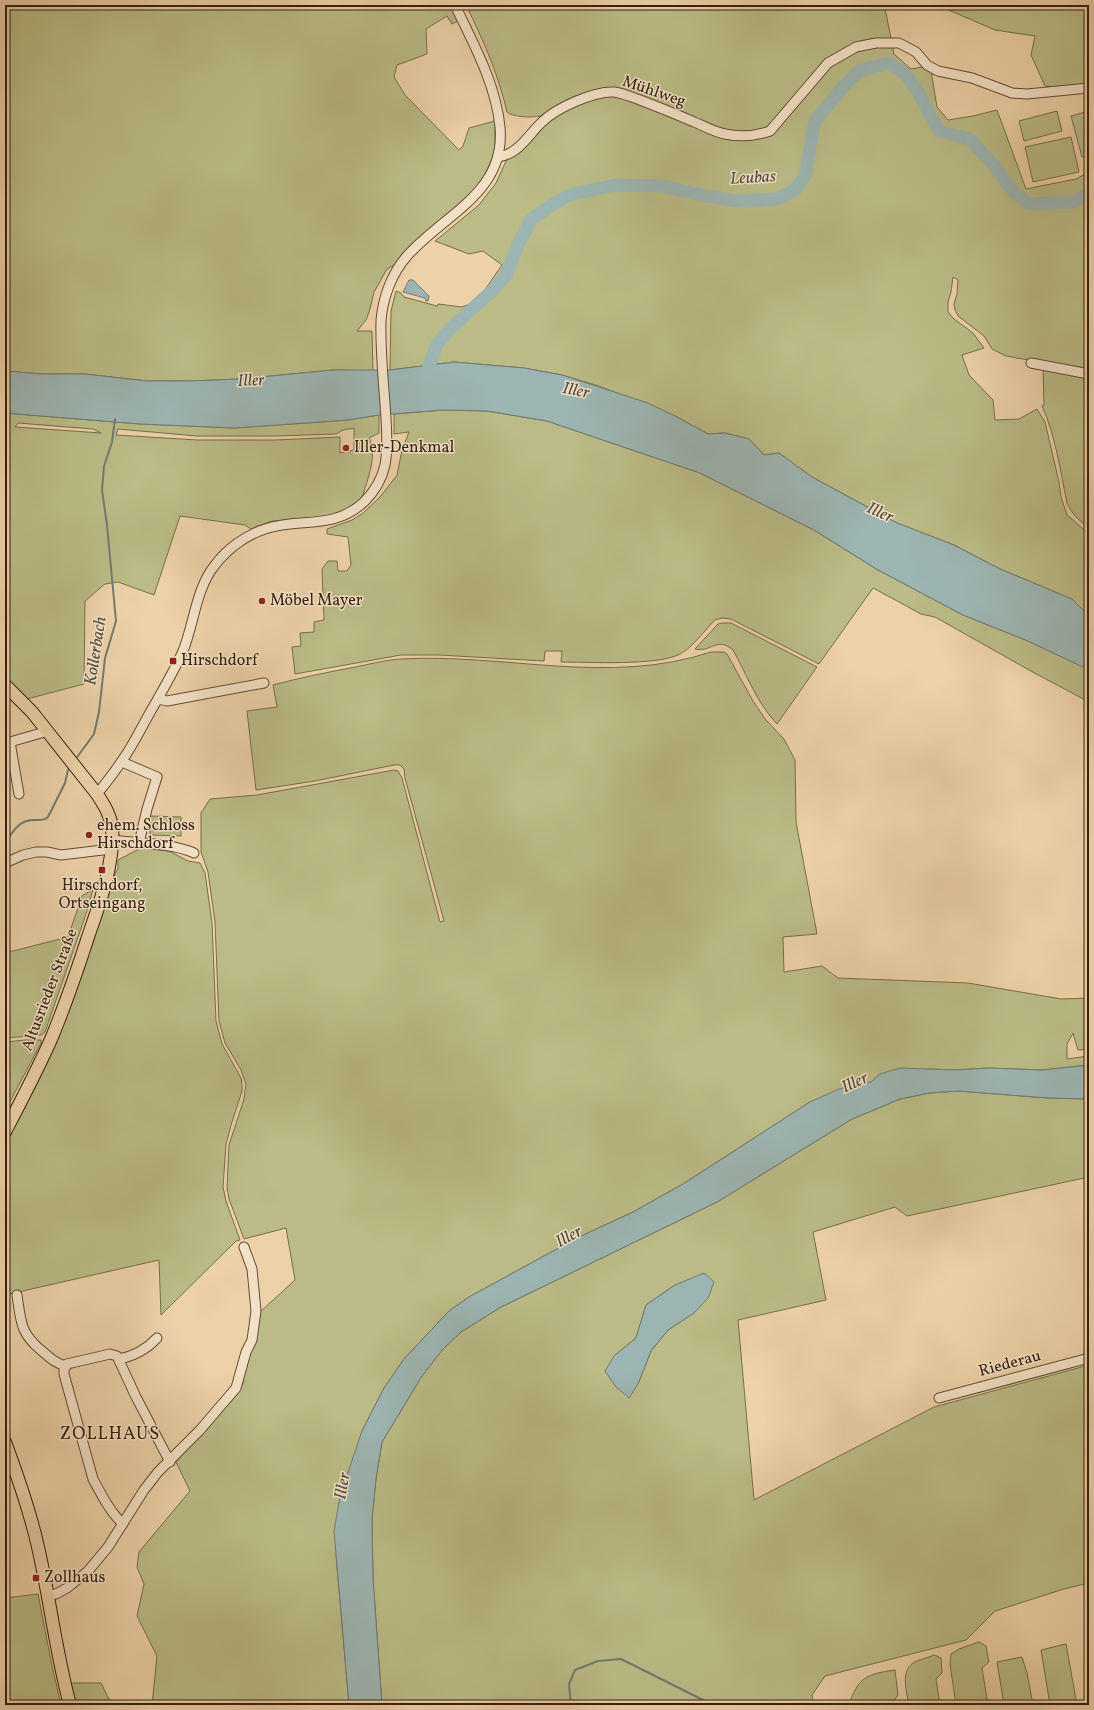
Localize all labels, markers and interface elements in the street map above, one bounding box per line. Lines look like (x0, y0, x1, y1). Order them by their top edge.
street label: Mühlweg (619, 71, 689, 113)
water label: Leubas (729, 165, 777, 191)
water label: Iller (237, 369, 266, 393)
water label: Iller (560, 377, 592, 405)
place label: Iller-Denkmal (354, 437, 454, 459)
marker: Iller-Denkmal (341, 443, 351, 453)
water label: Iller (863, 497, 898, 529)
place label: Möbel Mayer (270, 590, 363, 612)
marker: Möbel Mayer (257, 596, 267, 606)
water label: Kollerbach (79, 615, 113, 687)
place label: Hirschdorf (181, 650, 259, 672)
marker: Hirschdorf (168, 656, 178, 666)
place label: ehem. Schloss Hirschdorf (97, 815, 195, 855)
marker: ehem. Schloss Hirschdorf (84, 830, 94, 840)
marker: Hirschdorf, Ortseingang (97, 865, 107, 875)
place label: Hirschdorf, Ortseingang (59, 875, 145, 915)
street label: Altusrieder Straße (17, 926, 83, 1054)
water label: Iller (838, 1067, 873, 1099)
water label: Iller (552, 1220, 587, 1254)
street label: Riederau (976, 1345, 1044, 1383)
district label: ZOLLHAUS (60, 1422, 160, 1447)
water label: Iller (329, 1470, 357, 1501)
place label: Zollhaus (44, 1567, 106, 1589)
marker: Zollhaus (31, 1573, 41, 1583)

